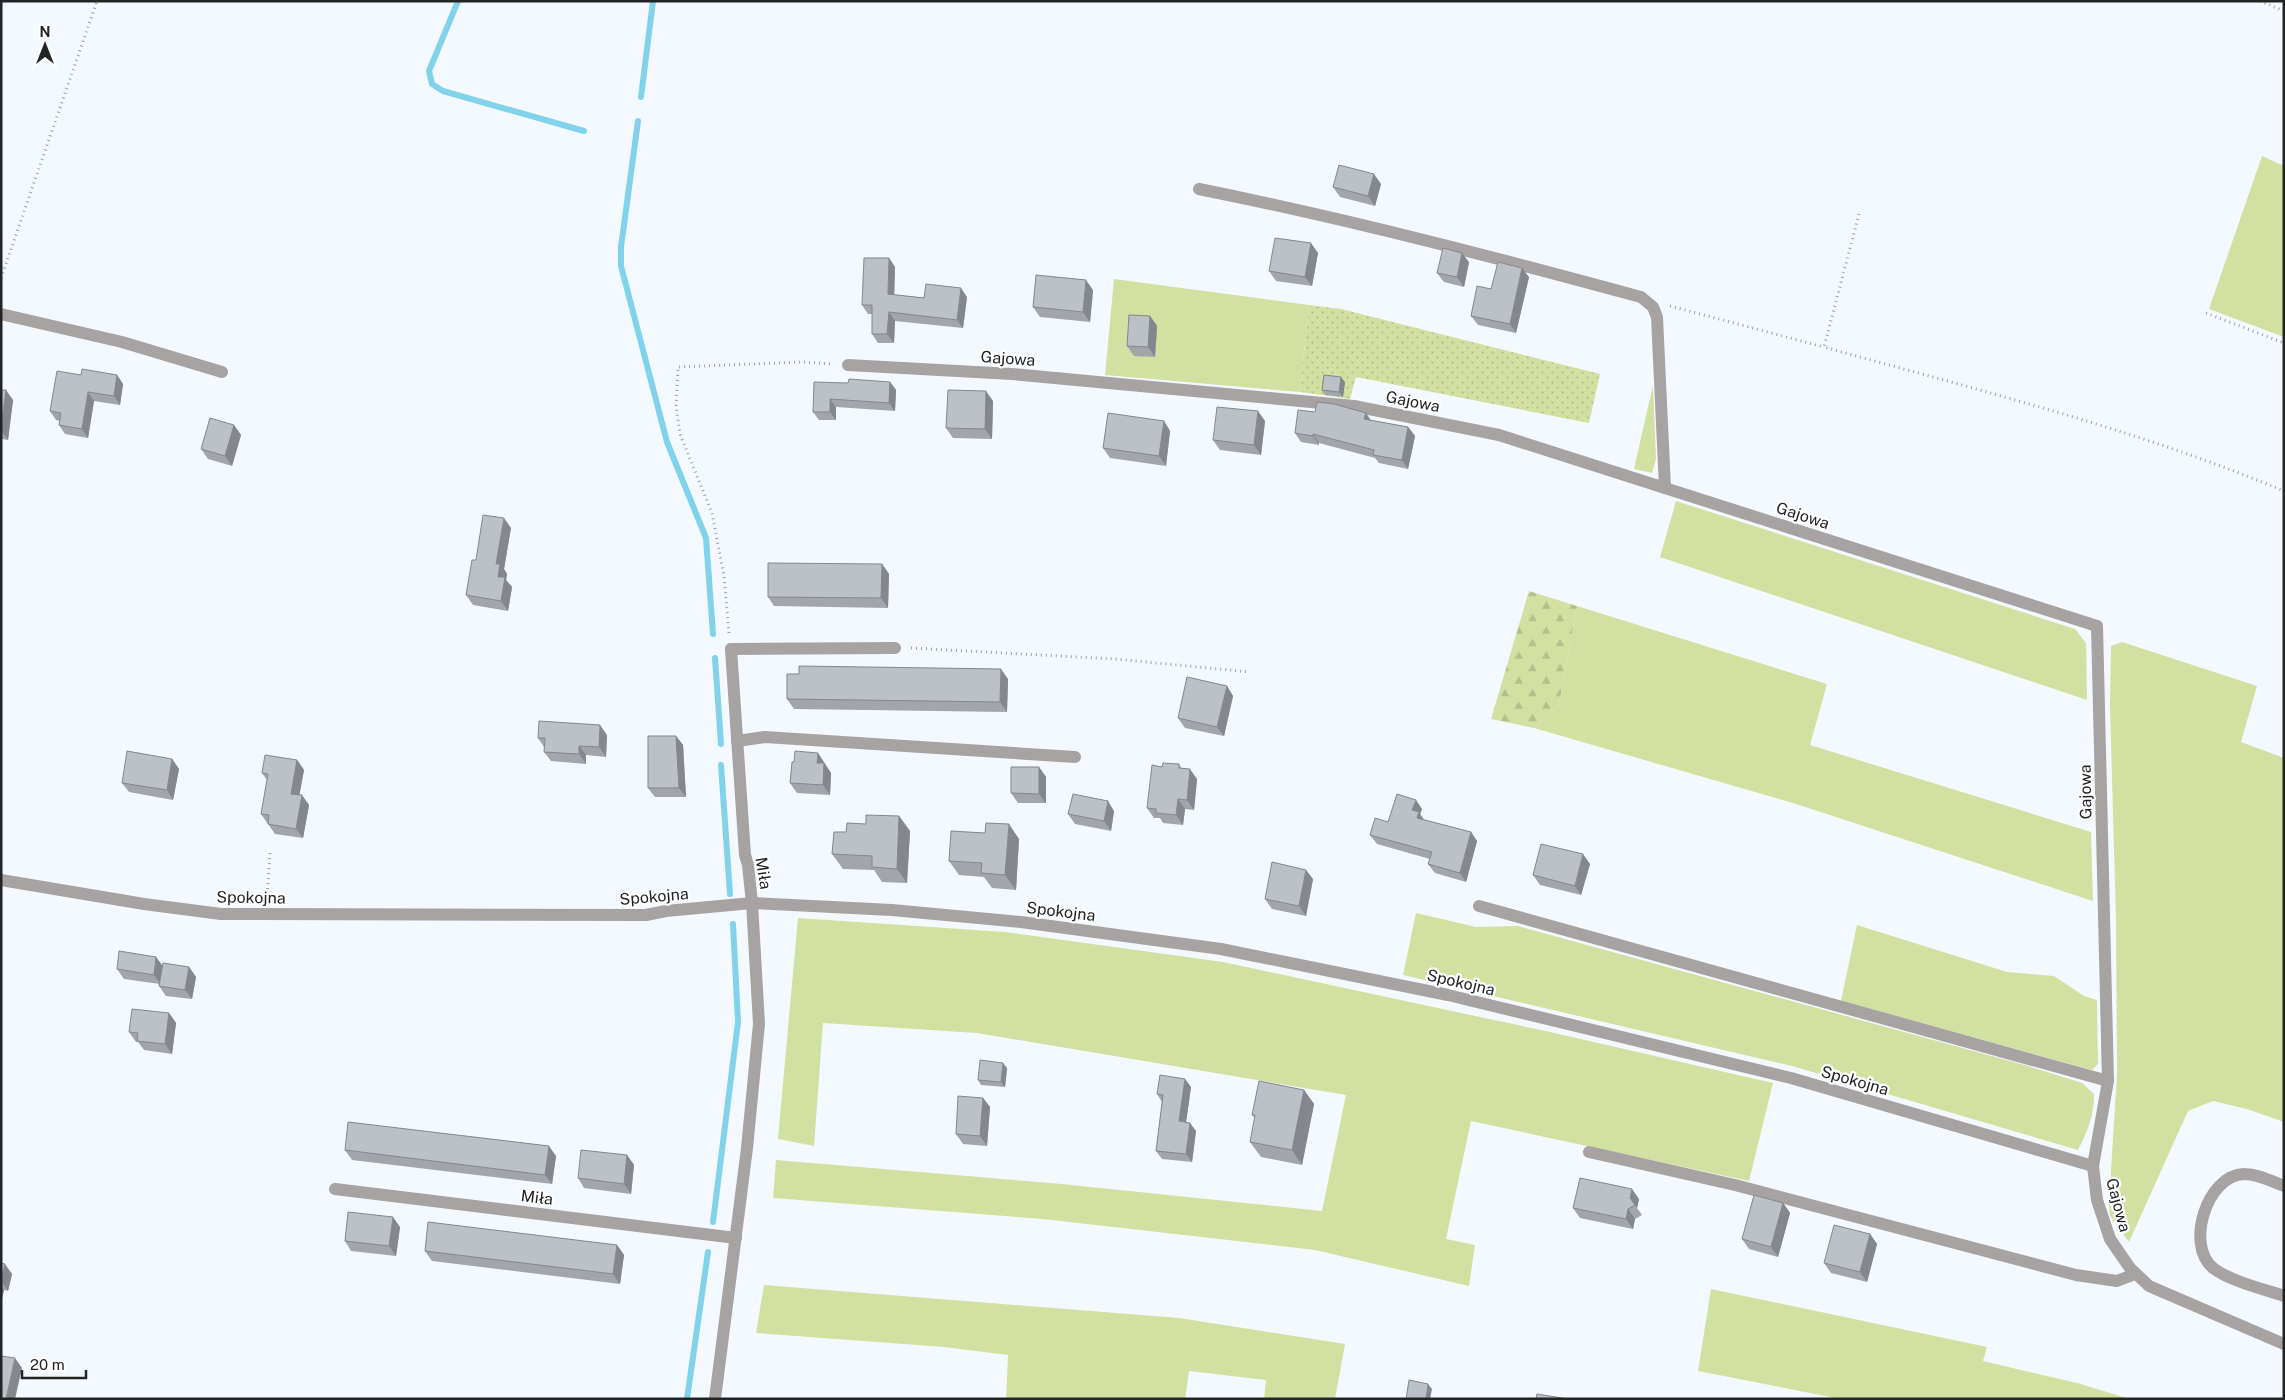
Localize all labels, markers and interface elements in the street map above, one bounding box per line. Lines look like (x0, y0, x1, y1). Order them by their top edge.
north arrow (20, 20, 70, 70)
text: N (40, 24, 50, 40)
street label: Gajowa (980, 347, 1036, 370)
street label: Gajowa (1384, 387, 1442, 416)
street label: Gajowa (1774, 498, 1832, 533)
street label: Gajowa (2076, 764, 2095, 820)
street label: Miła (752, 856, 775, 891)
street label: Spokojna (619, 884, 689, 909)
street label: Spokojna (216, 887, 286, 908)
street label: Spokojna (1025, 898, 1096, 925)
street label: Spokojna (1425, 965, 1497, 1000)
street label: Spokojna (1819, 1062, 1891, 1099)
street label: Gajowa (2102, 1176, 2135, 1234)
street label: Miła (520, 1186, 554, 1209)
scale bar (22, 1348, 86, 1380)
text: 20 m (30, 1356, 65, 1373)

